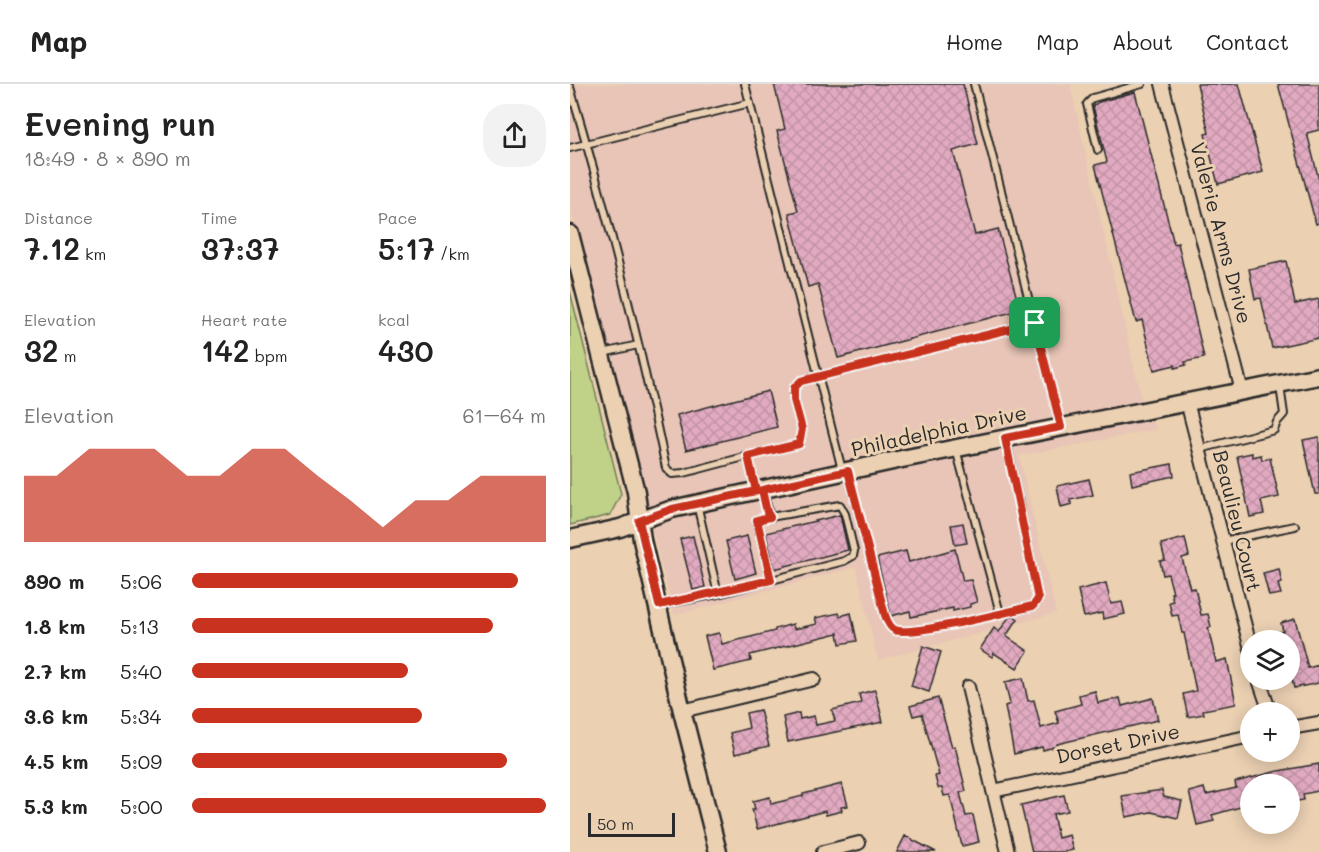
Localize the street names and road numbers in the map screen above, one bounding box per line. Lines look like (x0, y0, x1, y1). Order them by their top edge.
street label: Valerie Arms Drive (1185, 139, 1259, 326)
street label: Philadelphia Drive (849, 399, 1029, 461)
street label: Beaulieu Court (1208, 447, 1268, 594)
street label: Dorset Drive (1054, 717, 1182, 769)

